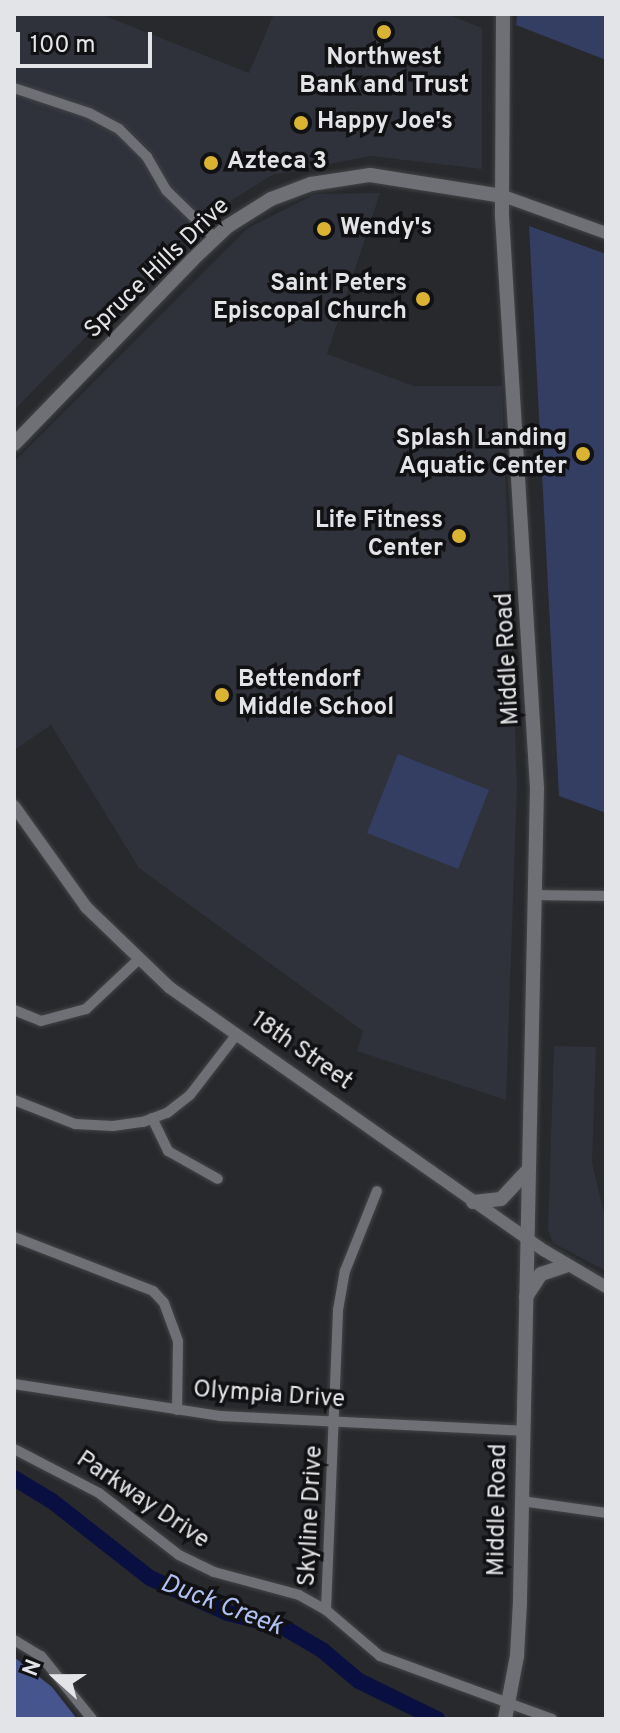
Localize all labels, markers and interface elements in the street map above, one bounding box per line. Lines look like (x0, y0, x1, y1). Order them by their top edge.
scale bar (20, 16, 156, 66)
marker: Northwest Bank and Trust (375, 23, 393, 41)
text: 100 m (30, 31, 96, 61)
place label: Northwest Bank and Trust (299, 45, 469, 101)
place label: Happy Joe's (317, 109, 453, 137)
marker: Happy Joe's (292, 114, 310, 132)
place label: Azteca 3 (227, 149, 327, 177)
marker: Azteca 3 (202, 154, 220, 172)
street label: Spruce Hills Drive (80, 193, 236, 345)
place label: Wendy's (340, 215, 432, 243)
marker: Wendy's (315, 220, 333, 238)
place label: Saint Peters Episcopal Church (213, 271, 407, 327)
marker: Saint Peters Episcopal Church (414, 290, 432, 308)
place label: Splash Landing Aquatic Center (396, 426, 567, 482)
marker: Splash Landing Aquatic Center (574, 445, 592, 463)
place label: Life Fitness Center (315, 508, 443, 564)
marker: Life Fitness Center (450, 527, 468, 545)
street label: Middle Road (491, 592, 527, 726)
place label: Bettendorf Middle School (238, 667, 394, 723)
marker: Bettendorf Middle School (213, 686, 231, 704)
street label: 18th Street (245, 1007, 357, 1097)
street label: Olympia Drive (192, 1376, 346, 1416)
street label: Middle Road (483, 1443, 515, 1577)
street label: Skyline Drive (294, 1445, 330, 1587)
street label: Parkway Drive (70, 1446, 214, 1556)
water label: Duck Creek (156, 1568, 286, 1644)
north arrow (16, 1637, 96, 1717)
text: N (18, 1656, 49, 1680)

